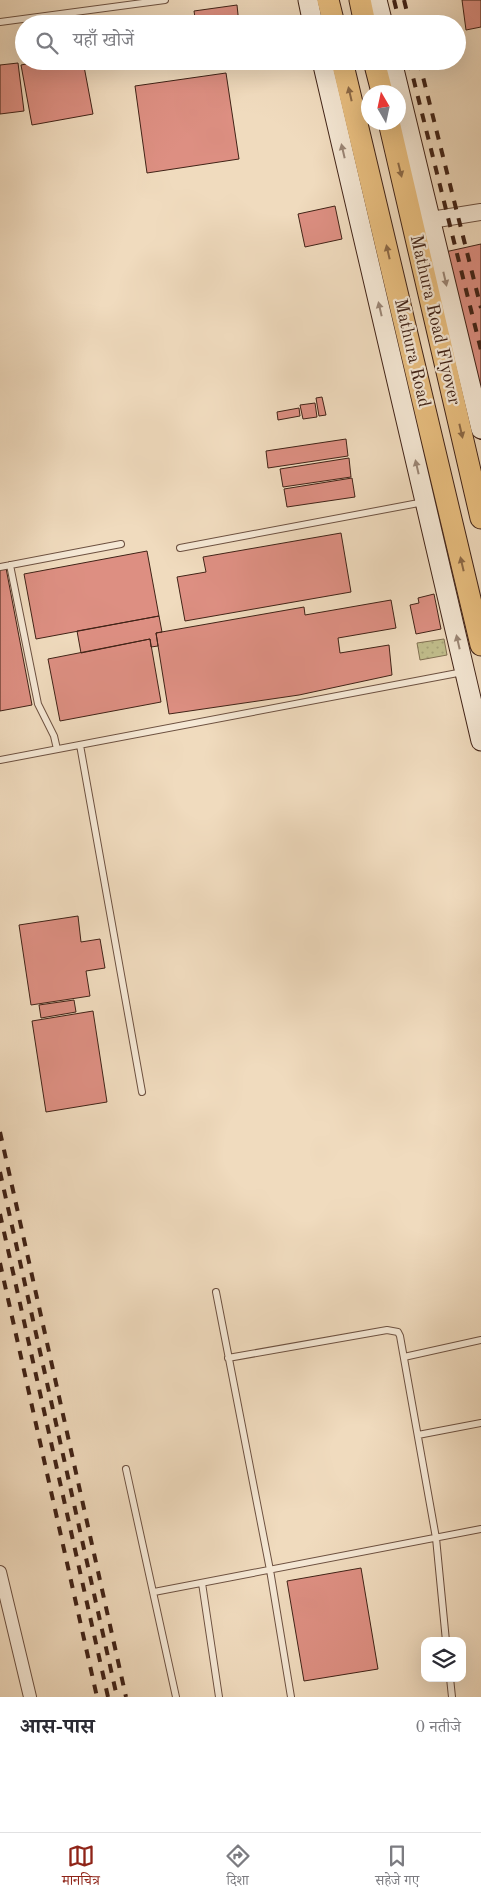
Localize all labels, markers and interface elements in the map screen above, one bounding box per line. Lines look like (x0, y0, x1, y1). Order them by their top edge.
search box (15, 15, 466, 70)
icon: search (33, 29, 61, 57)
text: यहाँ खोजें (73, 32, 134, 51)
north arrow (361, 85, 406, 130)
one-way arrow (346, 87, 354, 102)
one-way arrow (339, 143, 347, 158)
one-way arrow (397, 162, 405, 177)
street label: Mathura Road Flyover (405, 233, 465, 407)
one-way arrow (384, 245, 392, 260)
one-way arrow (441, 271, 449, 286)
street label: Mathura Road (389, 296, 435, 410)
one-way arrow (376, 301, 384, 316)
one-way arrow (457, 423, 465, 438)
one-way arrow (413, 460, 421, 475)
one-way arrow (458, 556, 466, 571)
one-way arrow (454, 635, 462, 650)
map controls (421, 1637, 466, 1682)
button: layers (421, 1637, 466, 1682)
text: आस-पास (20, 1717, 95, 1738)
text: 0 नतीजे (416, 1720, 461, 1736)
tab: मानचित्र (62, 1842, 100, 1894)
tab: दिशा (224, 1842, 252, 1894)
tab: सहेजे गए (375, 1842, 419, 1894)

